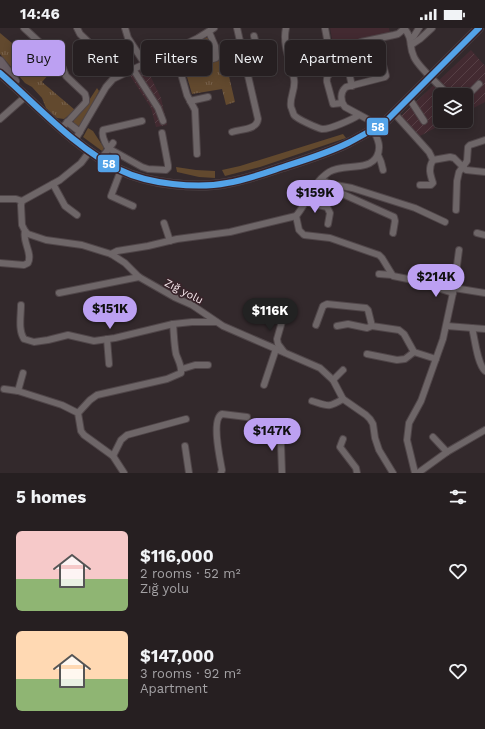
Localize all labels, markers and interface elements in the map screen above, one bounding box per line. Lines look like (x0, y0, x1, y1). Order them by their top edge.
text: 14:46 (20, 5, 60, 23)
chip: Buy (12, 40, 65, 76)
chip: Rent (73, 40, 133, 76)
chip: Filters (141, 40, 212, 76)
chip: New (220, 40, 277, 76)
chip: Apartment (285, 40, 386, 76)
map controls (433, 88, 473, 128)
button: layers (433, 88, 473, 128)
line badge: 58 (366, 117, 389, 136)
text: 58 (371, 121, 385, 134)
line badge: 58 (97, 154, 120, 173)
text: 58 (102, 158, 116, 171)
pin: $159K (287, 180, 343, 214)
text: $159K (296, 185, 334, 200)
pin: $214K (408, 264, 464, 298)
text: $214K (416, 269, 456, 284)
street label: Zığ yolu (162, 276, 205, 307)
pin: $151K (82, 296, 138, 330)
pin: $116K (242, 298, 298, 332)
text: $151K (92, 301, 128, 316)
text: $116K (252, 303, 288, 318)
pin: $147K (244, 418, 300, 452)
text: $147K (253, 423, 291, 438)
icon: filters (447, 486, 469, 508)
text: 5 homes (16, 487, 86, 507)
text: $116,000 (140, 546, 214, 566)
icon: home (48, 547, 96, 595)
icon: heart (447, 560, 469, 582)
text: 2 rooms · 52 m² (140, 566, 240, 581)
text: Zığ yolu (140, 581, 189, 596)
text: $147,000 (140, 646, 214, 666)
icon: home (48, 647, 96, 695)
icon: heart (447, 660, 469, 682)
text: 3 rooms · 92 m² (140, 666, 241, 681)
text: Apartment (140, 681, 208, 696)

